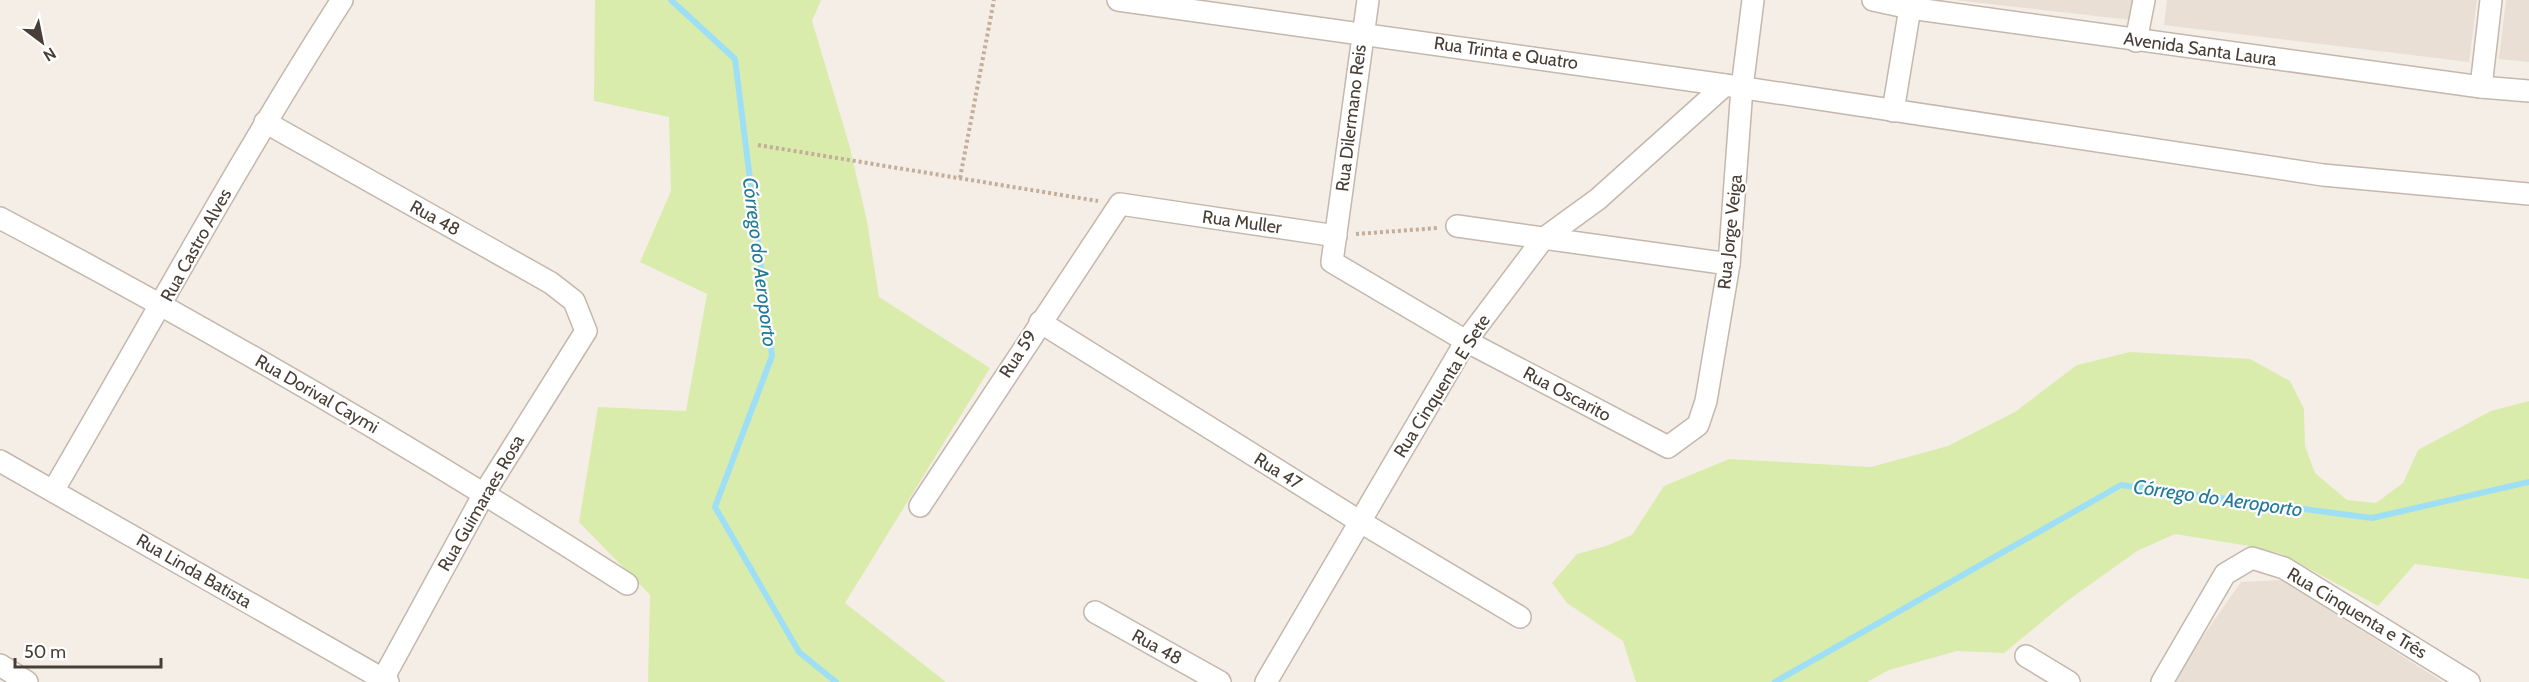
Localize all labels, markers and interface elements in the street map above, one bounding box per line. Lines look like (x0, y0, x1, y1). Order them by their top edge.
north arrow (12, 12, 72, 72)
street label: Avenida Santa Laura (2122, 27, 2278, 71)
street label: Rua Trinta e Quatro (1433, 32, 1580, 74)
text: N (40, 43, 60, 65)
street label: Rua Dilermano Reis (1331, 43, 1371, 193)
street label: Rua Jorge Veiga (1713, 173, 1747, 291)
water label: Córrego do Aeroporto (738, 176, 782, 348)
street label: Rua Castro Alves (156, 185, 236, 305)
street label: Rua 48 (406, 195, 464, 241)
street label: Rua Muller (1201, 206, 1283, 238)
street label: Rua Cinquenta E Sete (1389, 310, 1495, 462)
street label: Rua 59 (994, 326, 1042, 382)
street label: Rua Dorival Caymi (251, 350, 383, 438)
street label: Rua Oscarito (1519, 362, 1615, 426)
street label: Rua Guimaraes Rosa (433, 431, 529, 575)
street label: Rua 47 (1250, 448, 1306, 494)
water label: Córrego do Aeroporto (2132, 474, 2304, 522)
street label: Rua Linda Batista (132, 529, 256, 613)
street label: Rua Cinquenta e Três (2283, 563, 2431, 663)
street label: Rua 48 (1128, 624, 1186, 670)
scale bar (15, 631, 160, 669)
text: 50 m (24, 641, 66, 663)

